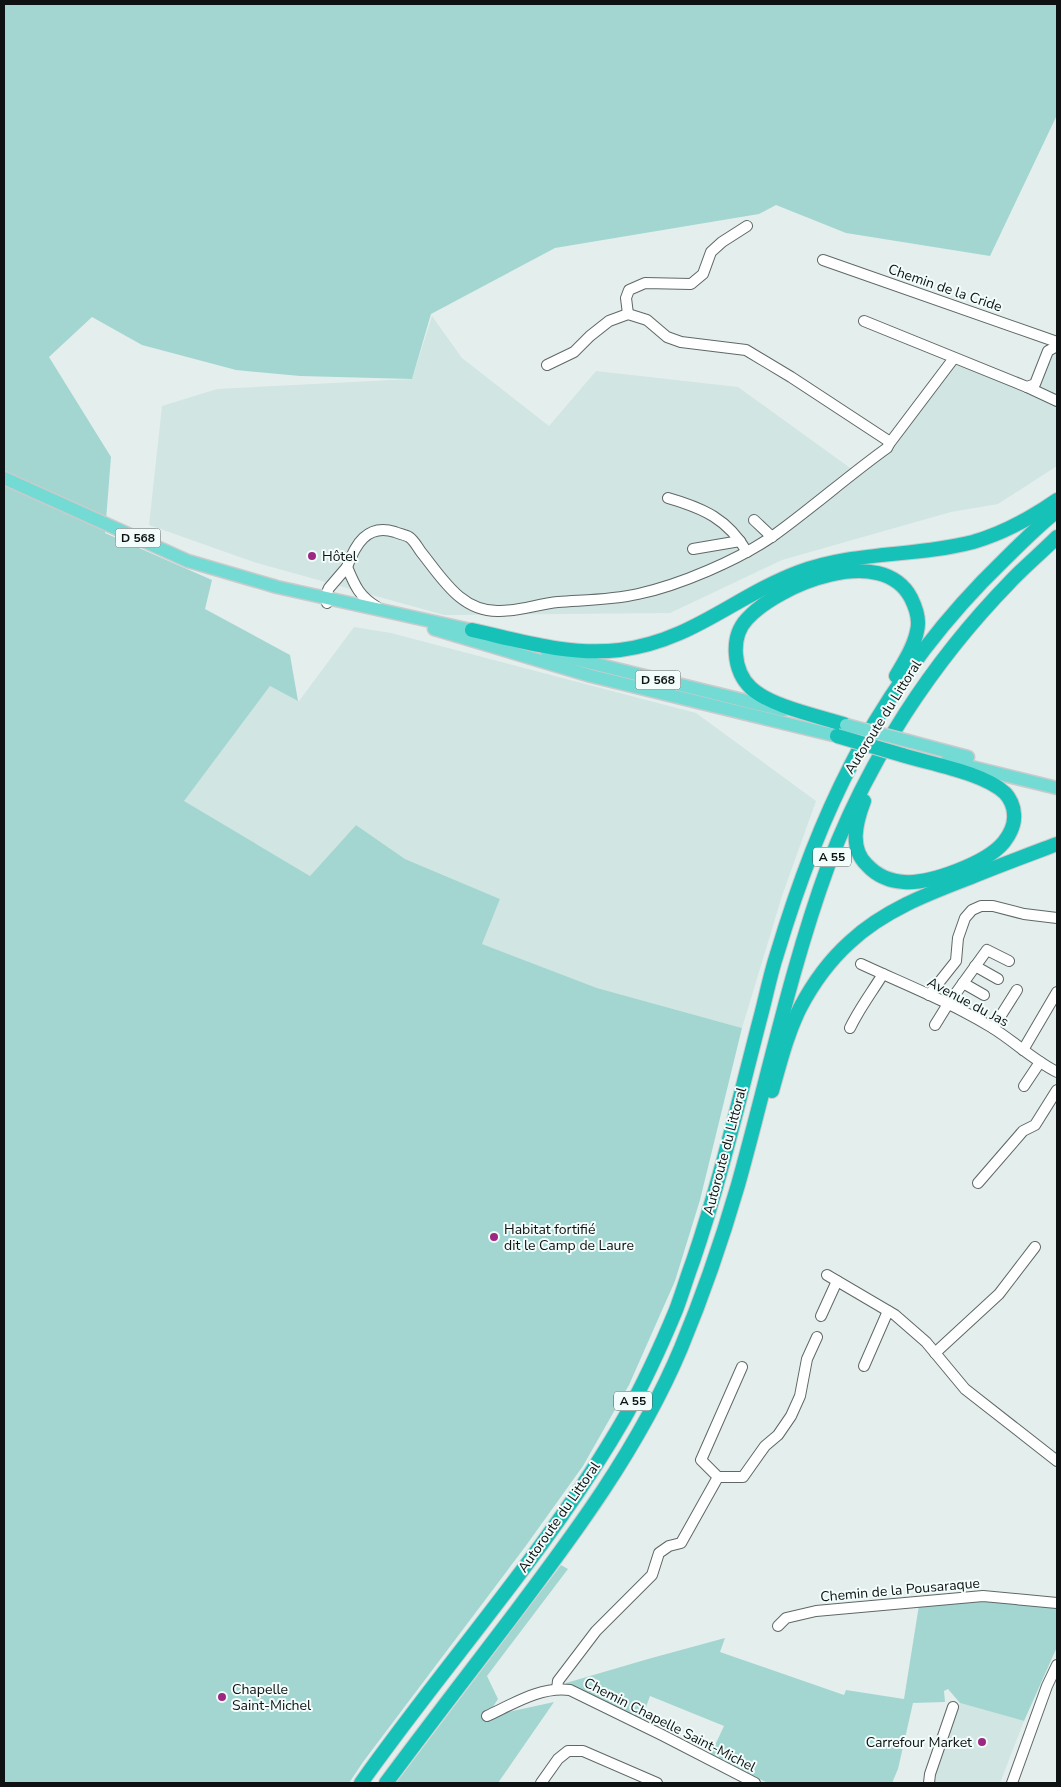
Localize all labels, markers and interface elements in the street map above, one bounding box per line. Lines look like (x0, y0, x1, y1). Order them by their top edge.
street label: Chemin de la Cride (886, 260, 1004, 316)
road number: D 568 (116, 528, 160, 548)
place label: Hôtel (322, 547, 358, 566)
marker: Hôtel (306, 550, 318, 562)
street label: Autoroute du Littoral (840, 656, 926, 778)
road number: D 568 (636, 670, 680, 690)
road number: A 55 (813, 848, 851, 866)
street label: Avenue du Jas (924, 973, 1012, 1032)
street label: Autoroute du Littoral (699, 1084, 751, 1217)
place label: Habitat fortifié dit le Camp de Laure (504, 1220, 634, 1255)
marker: Habitat fortifié dit le Camp de Laure (488, 1231, 500, 1243)
road number: A 55 (614, 1392, 652, 1410)
street label: Autoroute du Littoral (514, 1457, 605, 1576)
street label: Chemin de la Pousaraque (819, 1574, 981, 1606)
street label: Chemin Chapelle Saint-Michel (581, 1673, 760, 1777)
place label: Chapelle Saint-Michel (232, 1680, 312, 1715)
marker: Chapelle Saint-Michel (216, 1691, 228, 1703)
place label: Carrefour Market (866, 1733, 972, 1752)
marker: Carrefour Market (976, 1736, 988, 1748)

